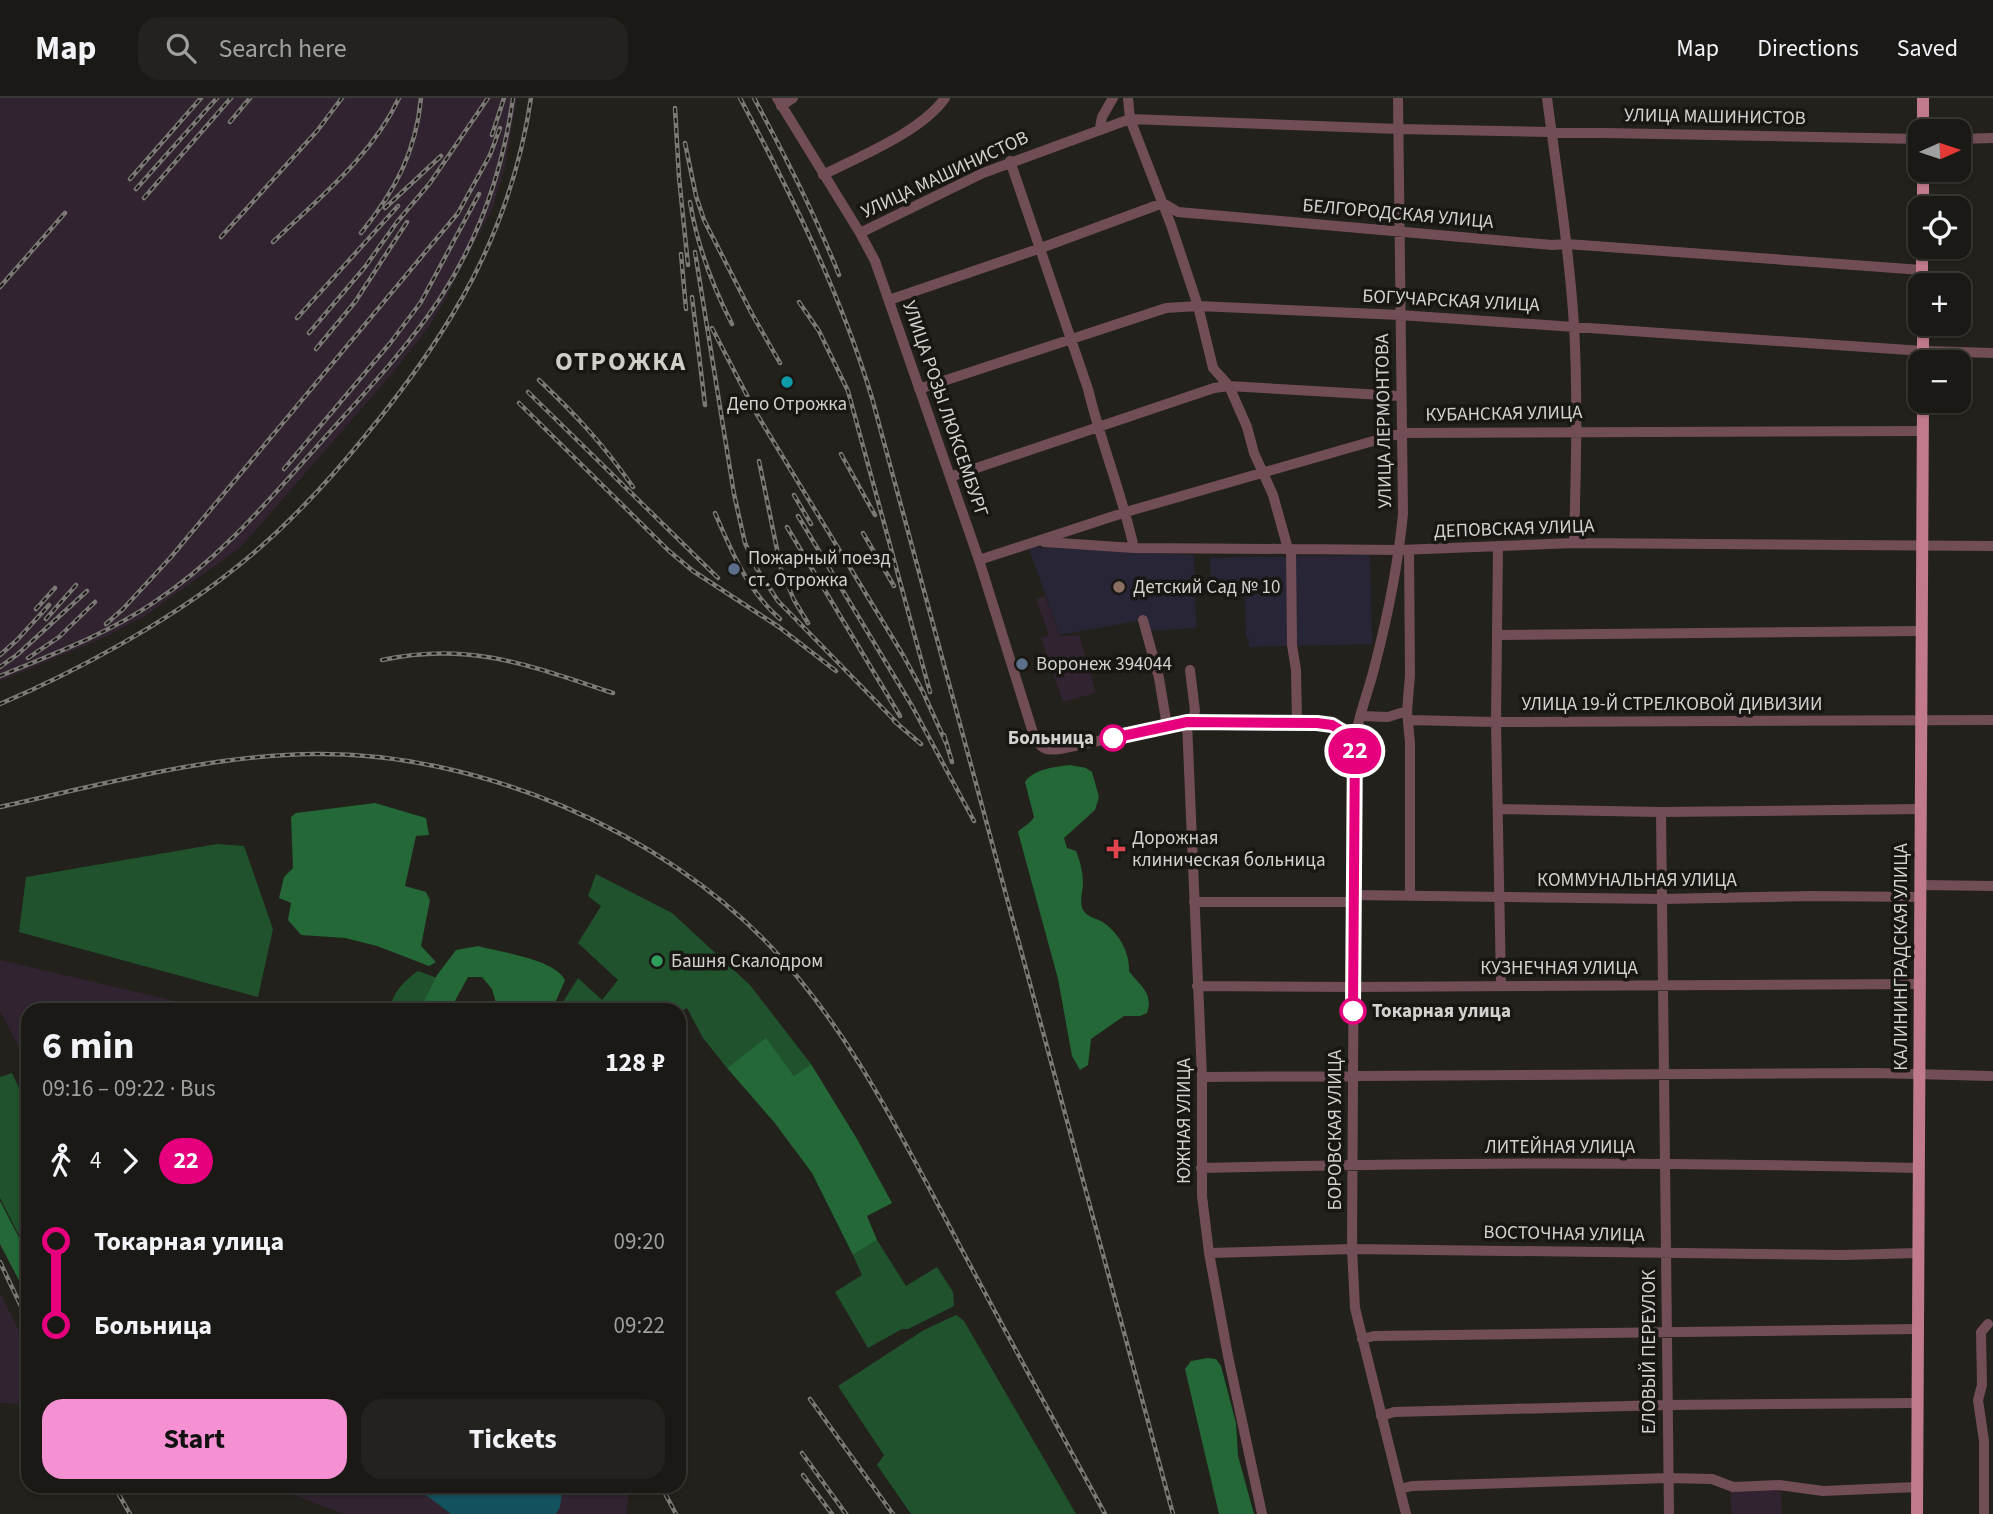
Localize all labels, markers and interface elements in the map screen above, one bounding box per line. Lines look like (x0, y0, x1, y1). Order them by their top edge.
search box (138, 17, 628, 80)
text: Map (35, 25, 96, 72)
icon: search (162, 29, 200, 67)
text: Search here (218, 30, 347, 67)
text: Map (1676, 31, 1719, 66)
text: Directions (1757, 31, 1859, 66)
text: Saved (1897, 31, 1958, 66)
street label: УЛИЦА МАШИНИСТОВ (1624, 102, 1806, 132)
north arrow (1908, 119, 1970, 182)
map controls (1908, 119, 1971, 413)
street label: УЛИЦА МАШИНИСТОВ (857, 124, 1033, 226)
street label: БЕЛГОРОДСКАЯ УЛИЦА (1301, 192, 1495, 236)
button: locate (1908, 196, 1971, 259)
button: + (1908, 273, 1971, 336)
street label: БОГУЧАРСКАЯ УЛИЦА (1362, 283, 1541, 319)
street label: УЛИЦА РОЗЫ ЛЮКСЕМБУРГ (895, 297, 995, 521)
street label: УЛИЦА ЛЕРМОНТОВА (1369, 333, 1399, 509)
district label: ОТРОЖКА (555, 343, 687, 380)
button: − (1908, 350, 1971, 413)
marker: Депо Отрожка (779, 374, 795, 390)
place label: Депо Отрожка (727, 391, 847, 418)
street label: КУБАНСКАЯ УЛИЦА (1425, 399, 1583, 429)
street label: ДЕПОВСКАЯ УЛИЦА (1433, 513, 1595, 545)
place label: Пожарный поезд ст. Отрожка (748, 545, 891, 594)
marker: Пожарный поезд ст. Отрожка (726, 561, 742, 577)
place label: Детский Сад № 10 (1133, 574, 1280, 601)
marker: Детский Сад № 10 (1111, 579, 1127, 595)
place label: Воронеж 394044 (1036, 651, 1172, 678)
marker: Воронеж 394044 (1014, 656, 1030, 672)
street label: УЛИЦА 19-Й СТРЕЛКОВОЙ ДИВИЗИИ (1522, 691, 1822, 718)
place label: Больница (1008, 725, 1094, 752)
marker: Больница (1100, 725, 1126, 751)
line badge: 22 (1324, 728, 1386, 774)
text: 22 (1342, 733, 1368, 768)
place label: Дорожная клиническая больница (1132, 825, 1326, 874)
marker: Дорожная клиническая больница (1106, 839, 1126, 859)
street label: КАЛИНИНГРАДСКАЯ УЛИЦА (1888, 843, 1915, 1071)
street label: КОММУНАЛЬНАЯ УЛИЦА (1537, 867, 1738, 894)
place label: Башня Скалодром (671, 948, 823, 975)
marker: Башня Скалодром (649, 953, 665, 969)
street label: КУЗНЕЧНАЯ УЛИЦА (1480, 955, 1638, 982)
marker: Токарная улица (1340, 998, 1366, 1024)
place label: Токарная улица (1372, 998, 1511, 1025)
text: 6 min (42, 1019, 134, 1073)
text: 128 ₽ (605, 1044, 665, 1081)
street label: БОРОВСКАЯ УЛИЦА (1322, 1049, 1349, 1210)
street label: ЮЖНАЯ УЛИЦА (1171, 1057, 1198, 1184)
text: 09:16 – 09:22 · Bus (42, 1072, 216, 1105)
street label: ЛИТЕЙНАЯ УЛИЦА (1485, 1134, 1636, 1161)
icon: walk (42, 1142, 80, 1180)
icon: forward (111, 1142, 149, 1180)
text: 22 (173, 1143, 199, 1178)
text: 4 (90, 1144, 101, 1177)
street label: ВОСТОЧНАЯ УЛИЦА (1483, 1219, 1645, 1249)
text: Токарная улица (94, 1223, 284, 1260)
text: 09:20 (614, 1225, 665, 1258)
street label: ЕЛОВЫЙ ПЕРЕУЛОК (1636, 1270, 1663, 1434)
text: Больница (94, 1307, 212, 1344)
text: 09:22 (614, 1309, 665, 1342)
button: Start (42, 1399, 347, 1479)
button: Tickets (361, 1399, 665, 1479)

